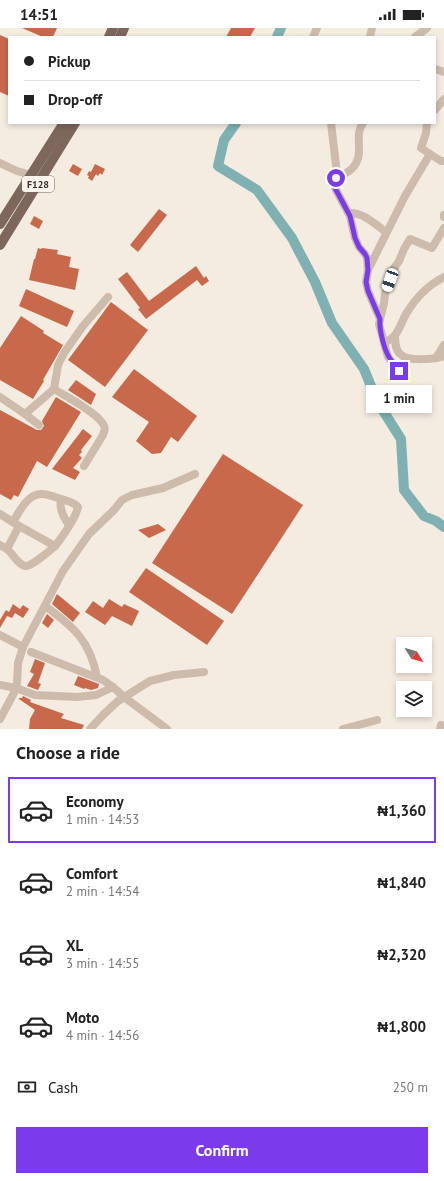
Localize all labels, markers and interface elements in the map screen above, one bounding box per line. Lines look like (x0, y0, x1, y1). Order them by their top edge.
text: 14:51 (20, 5, 58, 24)
text: Pickup (48, 52, 91, 71)
text: Drop-off (48, 90, 102, 109)
route start (327, 169, 345, 187)
road number: F128 (22, 176, 54, 192)
car (380, 267, 400, 293)
route end (390, 362, 408, 380)
callout: 1 min (366, 385, 432, 413)
text: 1 min (383, 390, 415, 407)
north arrow (396, 637, 432, 673)
map controls (396, 637, 432, 717)
button: layers (396, 681, 432, 717)
text: Choose a ride (16, 741, 120, 764)
icon: car (18, 792, 54, 828)
text: Economy (66, 792, 124, 811)
text: ₦1,360 (377, 801, 426, 820)
text: 1 min · 14:53 (66, 811, 139, 828)
icon: car (18, 864, 54, 900)
text: Comfort (66, 864, 118, 883)
text: ₦1,840 (377, 873, 426, 892)
text: 2 min · 14:54 (66, 883, 139, 900)
icon: car (18, 936, 54, 972)
text: XL (66, 936, 83, 955)
text: ₦2,320 (377, 945, 426, 964)
text: 3 min · 14:55 (66, 955, 139, 972)
icon: car (18, 1008, 54, 1044)
text: Moto (66, 1008, 99, 1027)
text: ₦1,800 (377, 1017, 426, 1036)
text: 4 min · 14:56 (66, 1027, 139, 1044)
icon: cash (16, 1076, 38, 1098)
text: Cash (48, 1078, 78, 1097)
text: 250 m (393, 1079, 428, 1096)
button: Confirm (16, 1127, 428, 1173)

